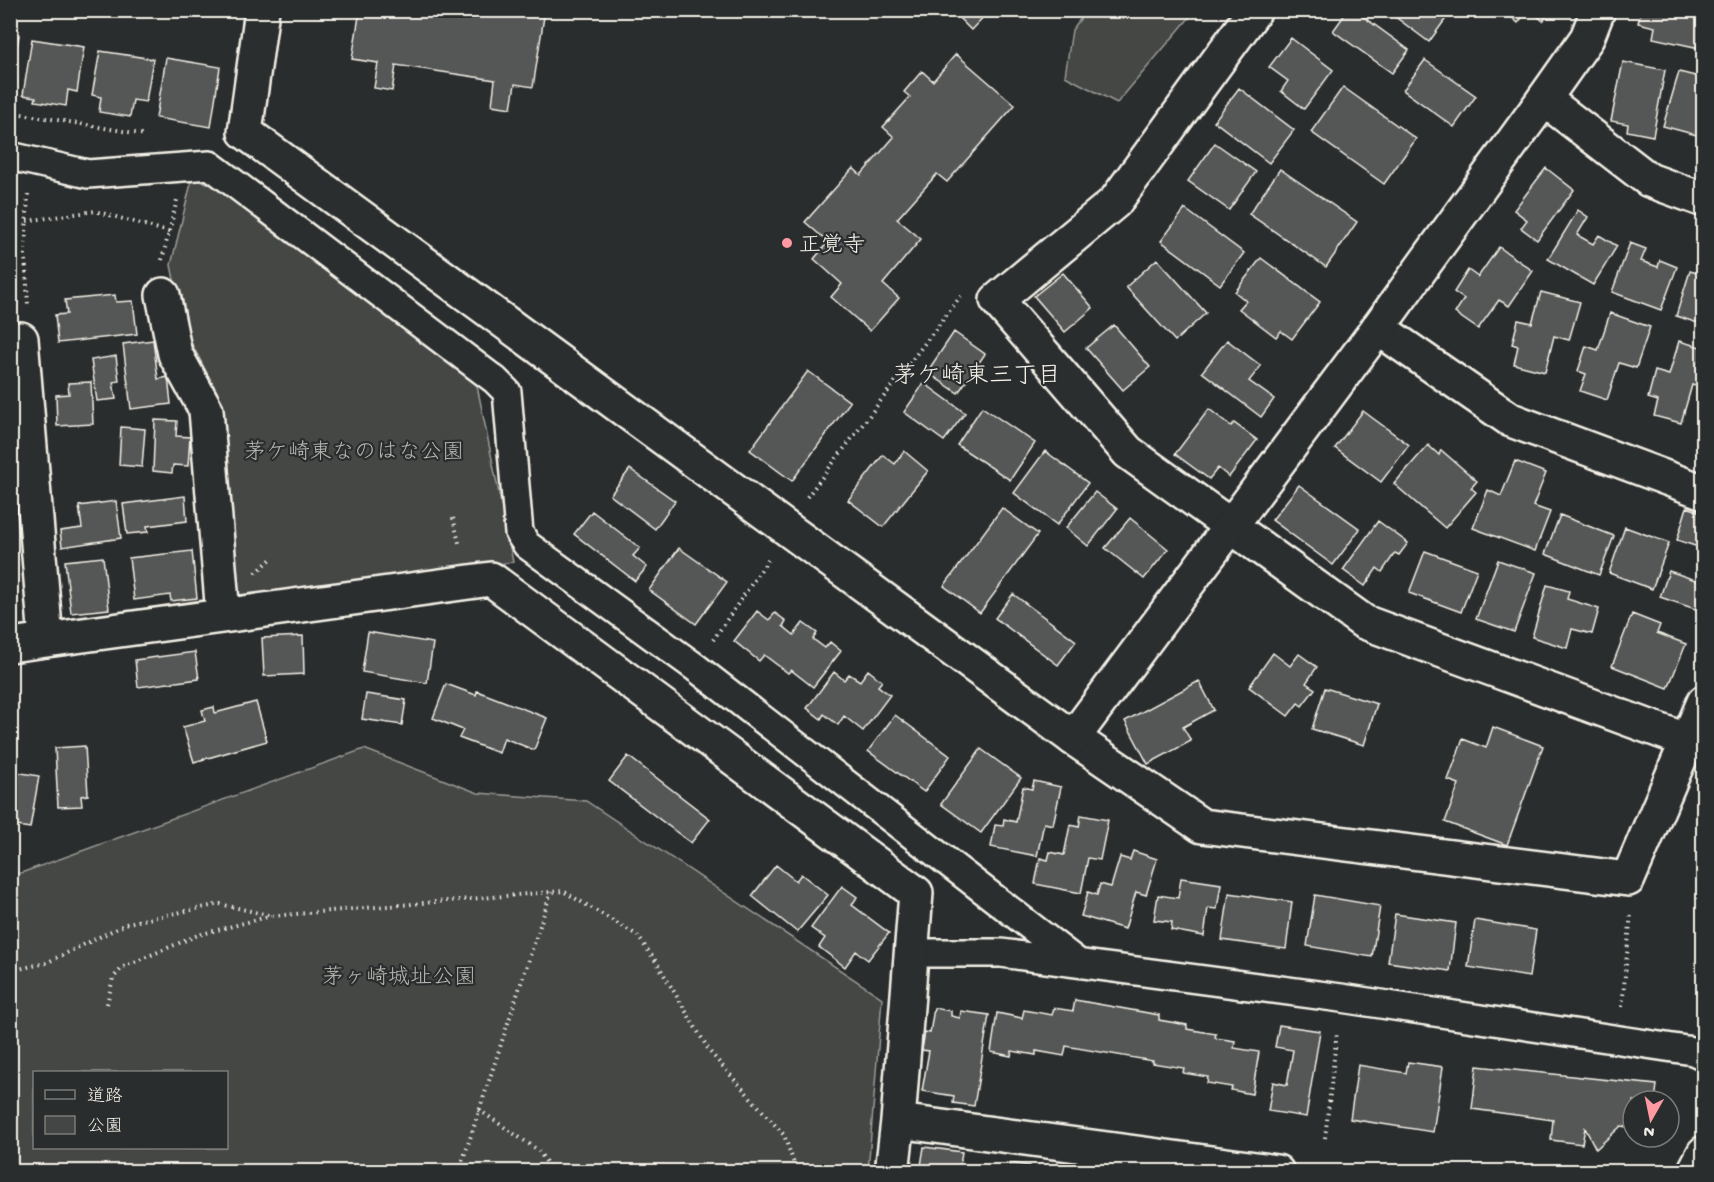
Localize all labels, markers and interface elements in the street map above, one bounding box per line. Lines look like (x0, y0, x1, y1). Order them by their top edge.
place label: 正覚寺 (799, 233, 865, 260)
marker: 正覚寺 (780, 236, 794, 250)
district label: 茅ケ崎東三丁目 (893, 362, 1061, 392)
park label: 茅ケ崎東なのはな公園 (244, 440, 464, 467)
park label: 茅ヶ崎城址公園 (322, 965, 476, 992)
legend (33, 1071, 228, 1149)
text: 道路 (87, 1086, 123, 1108)
north arrow (1621, 1089, 1681, 1149)
text: 公園 (87, 1117, 123, 1138)
text: N (1642, 1120, 1656, 1141)

